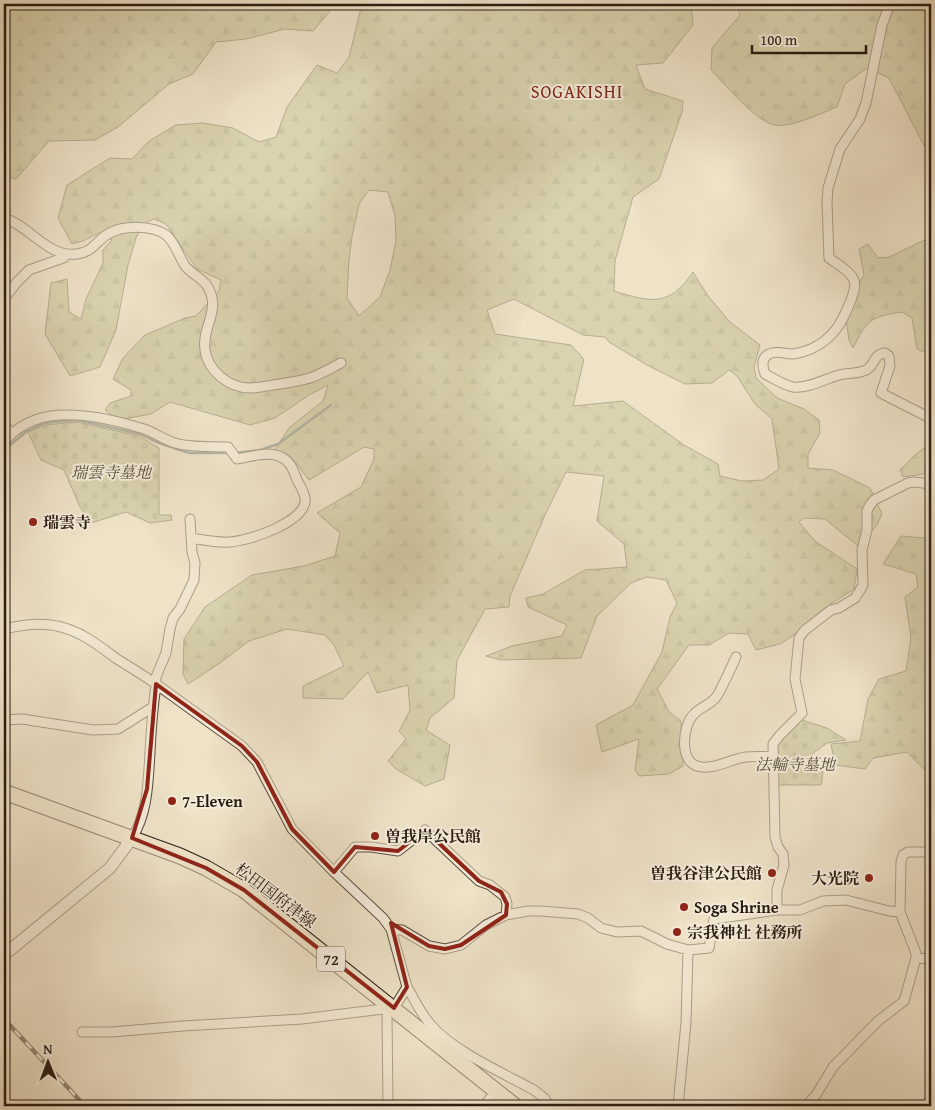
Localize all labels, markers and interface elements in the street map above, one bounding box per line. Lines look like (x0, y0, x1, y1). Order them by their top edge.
scale bar (752, 22, 866, 54)
text: 100 m (760, 29, 798, 50)
district label: SOGAKISHI (531, 78, 623, 105)
park label: 瑞雲寺墓地 (71, 460, 153, 484)
place label: 瑞雲寺 (43, 510, 91, 534)
marker: 瑞雲寺 (27, 516, 39, 528)
park label: 法輪寺墓地 (755, 752, 837, 776)
place label: 7-Eleven (182, 789, 243, 813)
marker: 7-Eleven (166, 795, 178, 807)
place label: 曽我岸公民館 (385, 824, 481, 848)
marker: 曽我岸公民館 (369, 830, 381, 842)
street label: 松田国府津線 (230, 857, 322, 933)
place label: 曽我谷津公民館 (650, 861, 762, 885)
place label: 大光院 (811, 866, 859, 890)
marker: 曽我谷津公民館 (766, 867, 778, 879)
marker: 大光院 (863, 872, 875, 884)
place label: Soga Shrine (694, 895, 779, 919)
marker: Soga Shrine (678, 901, 690, 913)
place label: 宗我神社 社務所 (687, 920, 803, 944)
marker: 宗我神社 社務所 (671, 926, 683, 938)
road number: 72 (317, 946, 345, 972)
north arrow (22, 1038, 72, 1088)
text: N (43, 1039, 53, 1059)

